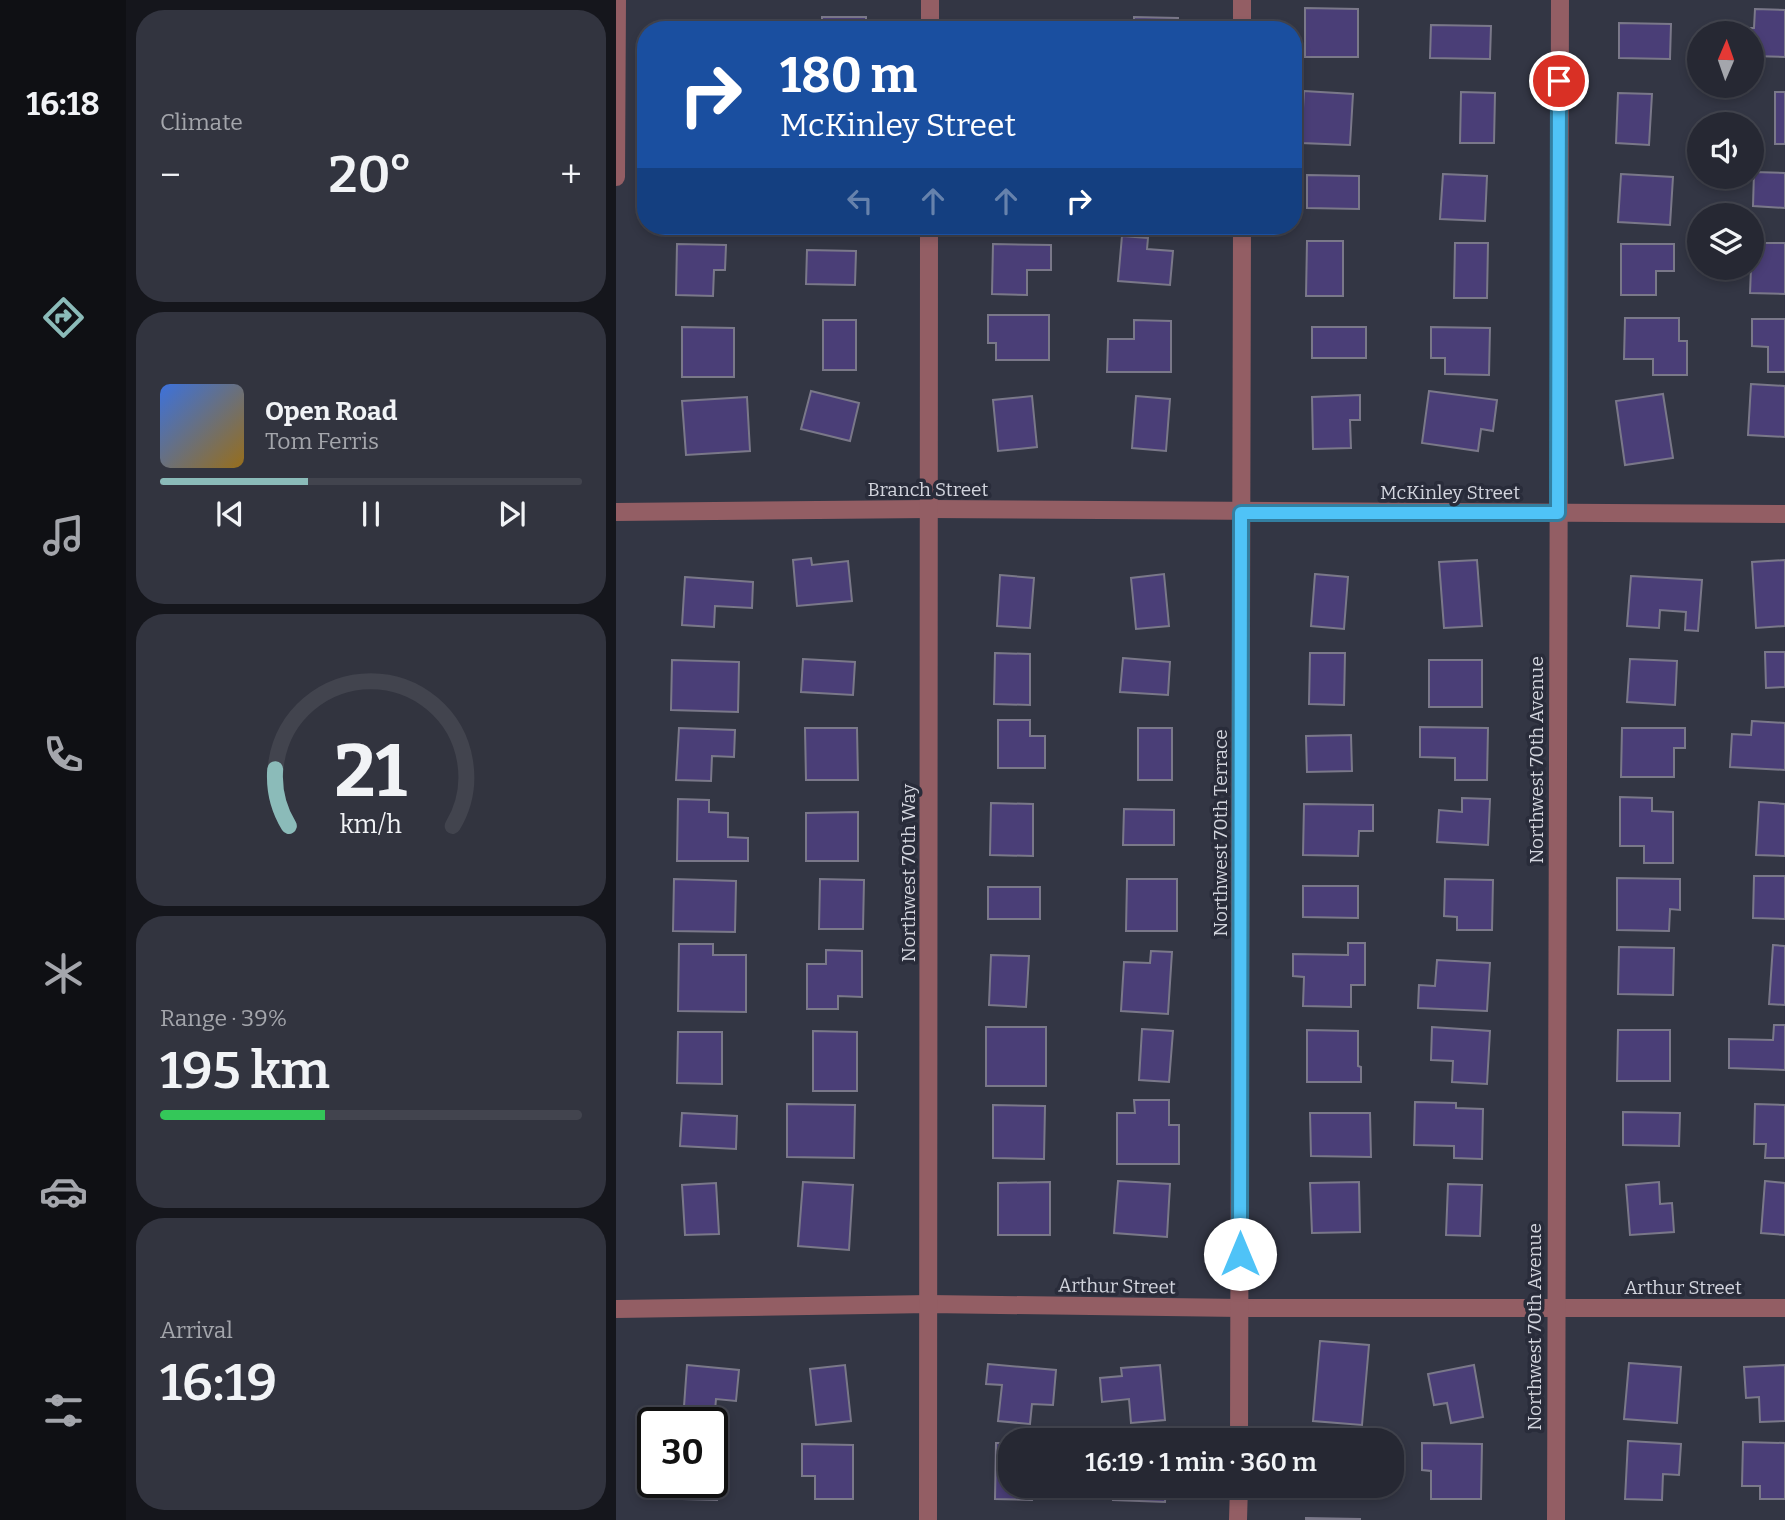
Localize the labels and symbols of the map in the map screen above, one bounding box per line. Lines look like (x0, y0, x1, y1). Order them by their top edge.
north arrow (1687, 21, 1764, 98)
pin (1529, 51, 1589, 111)
street label: Branch Street (868, 478, 988, 501)
street label: McKinley Street (1380, 481, 1520, 504)
street label: Northwest 70th Avenue (1525, 656, 1548, 864)
street label: Northwest 70th Terrace (1209, 729, 1232, 937)
street label: Northwest 70th Way (897, 783, 920, 962)
position arrow (1203, 1217, 1277, 1291)
street label: Northwest 70th Avenue (1523, 1223, 1546, 1431)
street label: Arthur Street (1058, 1273, 1176, 1299)
street label: Arthur Street (1624, 1276, 1742, 1299)
speed limit sign: 30 (637, 1407, 728, 1498)

